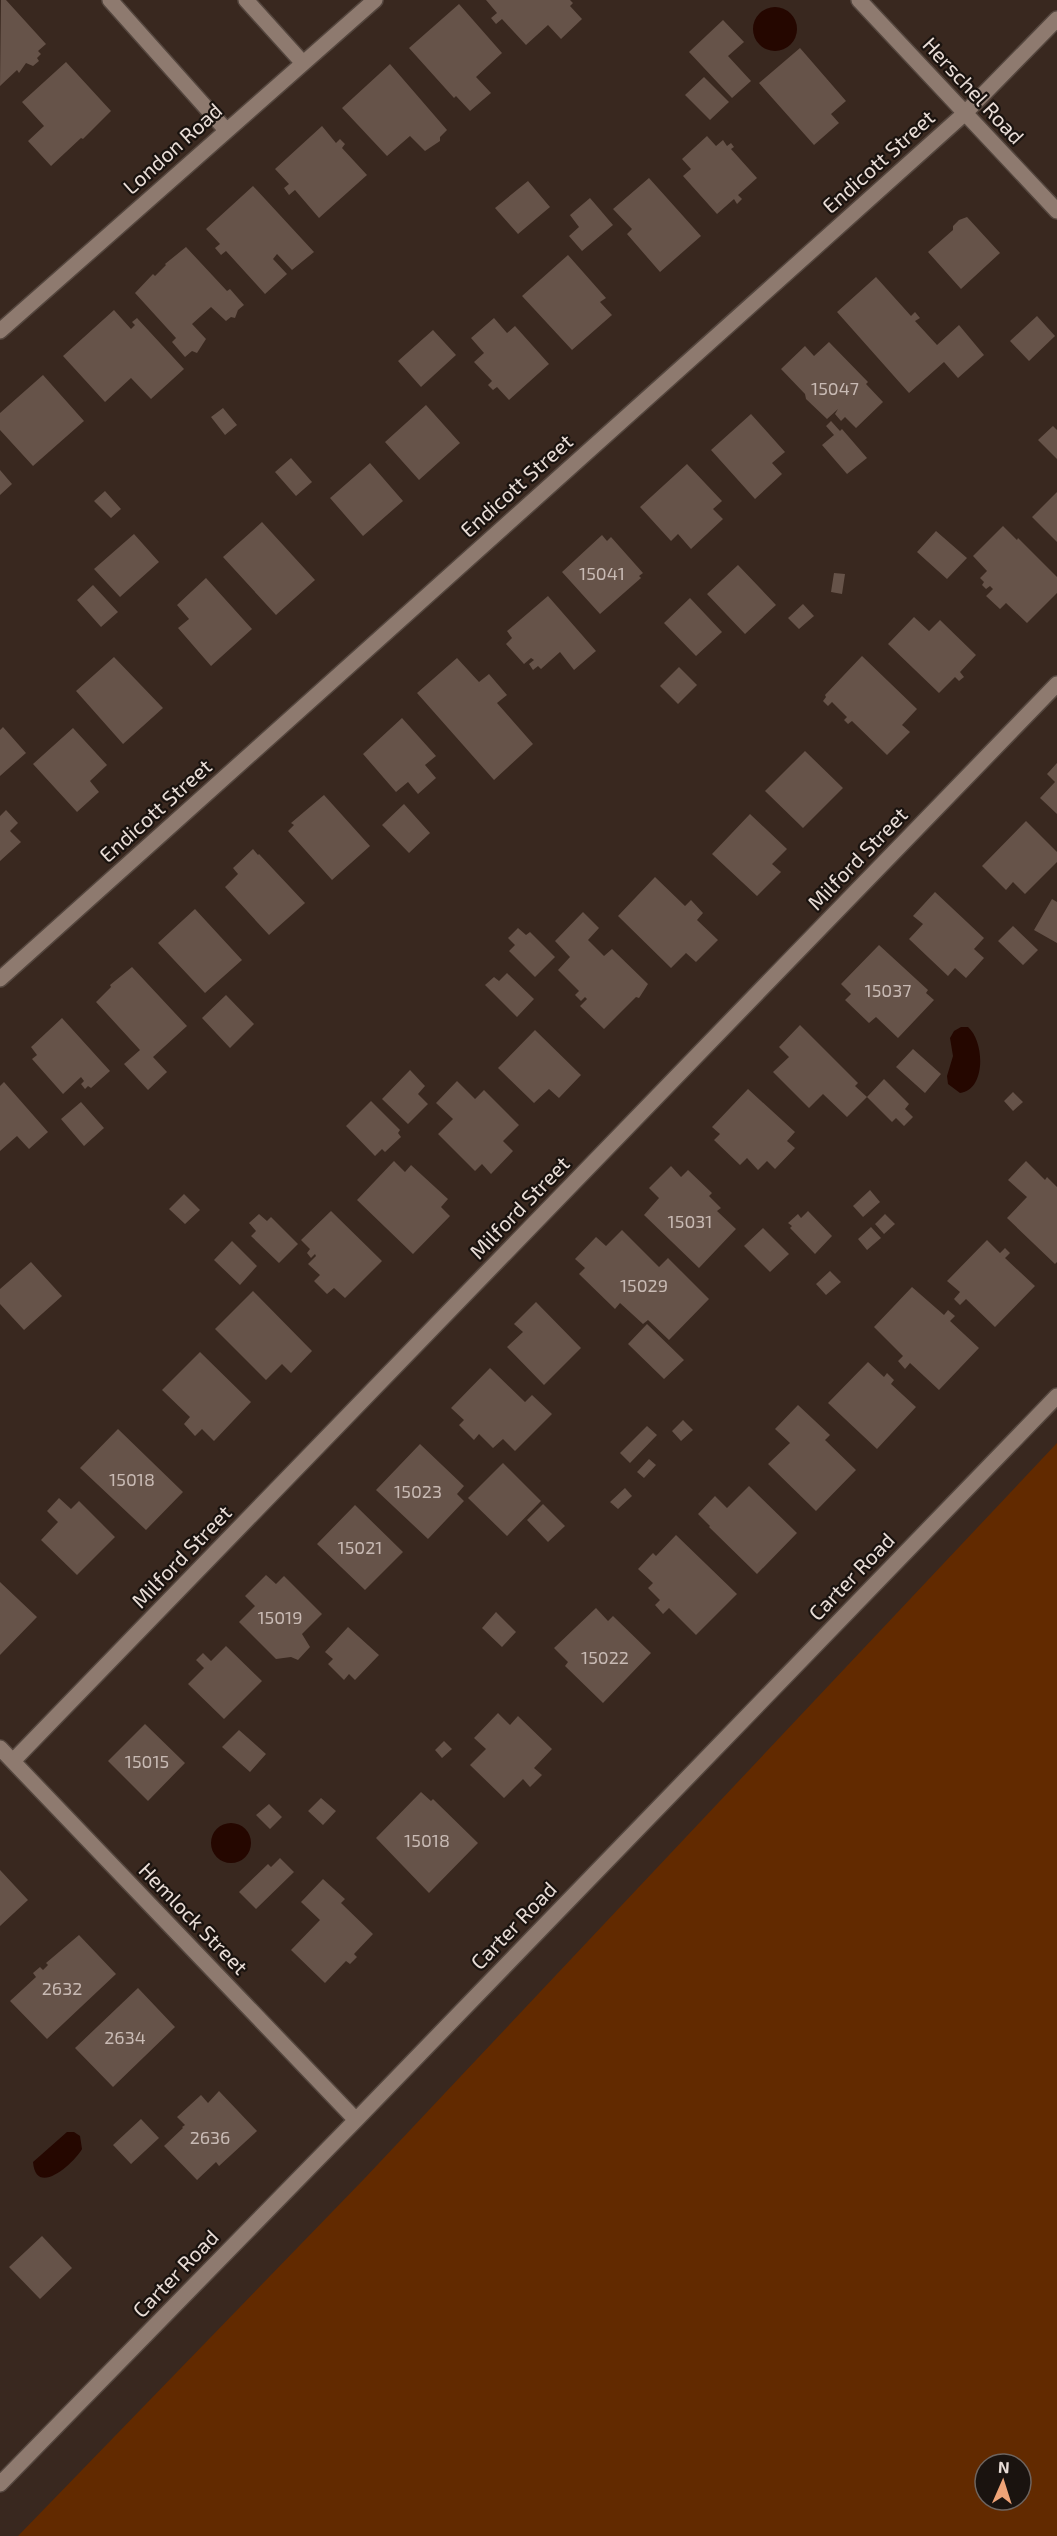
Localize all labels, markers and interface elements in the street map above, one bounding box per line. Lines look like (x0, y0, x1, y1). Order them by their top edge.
street label: Herschel Road (918, 31, 1030, 149)
street label: London Road (118, 97, 226, 199)
street label: Endicott Street (817, 104, 939, 218)
house number: 15047 (811, 377, 859, 399)
street label: Endicott Street (455, 428, 577, 542)
house number: 15041 (579, 562, 625, 584)
street label: Endicott Street (94, 753, 216, 867)
street label: Milford Street (802, 802, 912, 914)
house number: 15037 (865, 979, 911, 1001)
street label: Milford Street (464, 1151, 574, 1263)
house number: 15031 (668, 1210, 712, 1232)
house number: 15029 (620, 1274, 668, 1296)
house number: 15018 (109, 1468, 155, 1490)
house number: 15023 (394, 1480, 442, 1502)
street label: Milford Street (126, 1500, 236, 1612)
street label: Carter Road (803, 1527, 899, 1625)
house number: 15021 (338, 1536, 382, 1558)
house number: 15019 (257, 1606, 303, 1628)
house number: 15022 (581, 1646, 629, 1668)
house number: 15015 (125, 1750, 169, 1772)
house number: 15018 (404, 1829, 450, 1851)
street label: Hemlock Street (134, 1857, 254, 1979)
street label: Carter Road (465, 1876, 561, 1974)
house number: 2632 (42, 1977, 82, 1999)
house number: 2634 (104, 2026, 146, 2048)
house number: 2636 (190, 2126, 230, 2148)
street label: Carter Road (127, 2224, 223, 2322)
north arrow (973, 2452, 1033, 2512)
text: N (998, 2457, 1010, 2476)

